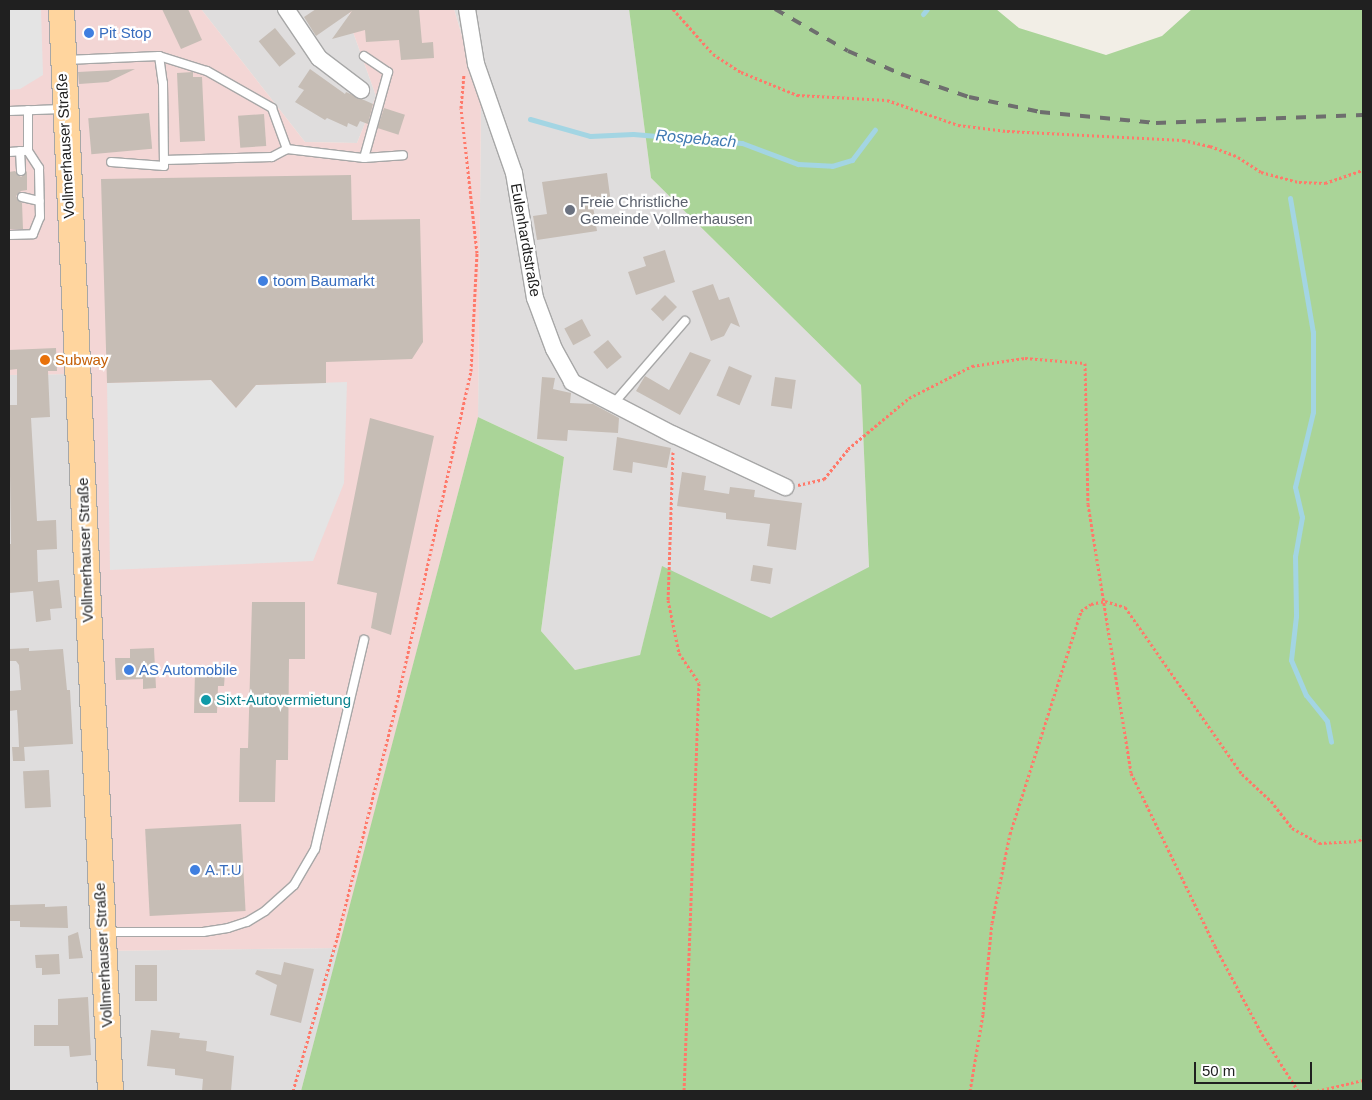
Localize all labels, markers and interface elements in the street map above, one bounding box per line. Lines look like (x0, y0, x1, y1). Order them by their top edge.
place label: Pit Stop (99, 24, 152, 42)
marker: Pit Stop (83, 27, 95, 39)
street label: Vollmerhauser Straße (52, 73, 78, 219)
water label: Rospebach (655, 126, 737, 152)
street label: Eulenhardtstraße (507, 182, 545, 298)
place label: Freie Christliche Gemeinde Vollmerhausen (580, 192, 753, 227)
marker: Freie Christliche Gemeinde Vollmerhausen (564, 204, 576, 216)
place label: toom Baumarkt (273, 272, 375, 290)
marker: toom Baumarkt (257, 275, 269, 287)
place label: Subway (55, 351, 108, 369)
marker: Subway (39, 354, 51, 366)
street label: Vollmerhauser Straße (73, 477, 97, 623)
place label: AS Automobile (139, 661, 238, 679)
marker: AS Automobile (123, 664, 135, 676)
place label: Sixt-Autovermietung (216, 691, 351, 709)
marker: Sixt-Autovermietung (200, 694, 212, 706)
place label: A.T.U (205, 861, 242, 879)
marker: A.T.U (189, 864, 201, 876)
street label: Vollmerhauser Straße (90, 882, 116, 1028)
scale bar (1197, 1052, 1314, 1084)
text: 50 m (1202, 1062, 1235, 1079)

